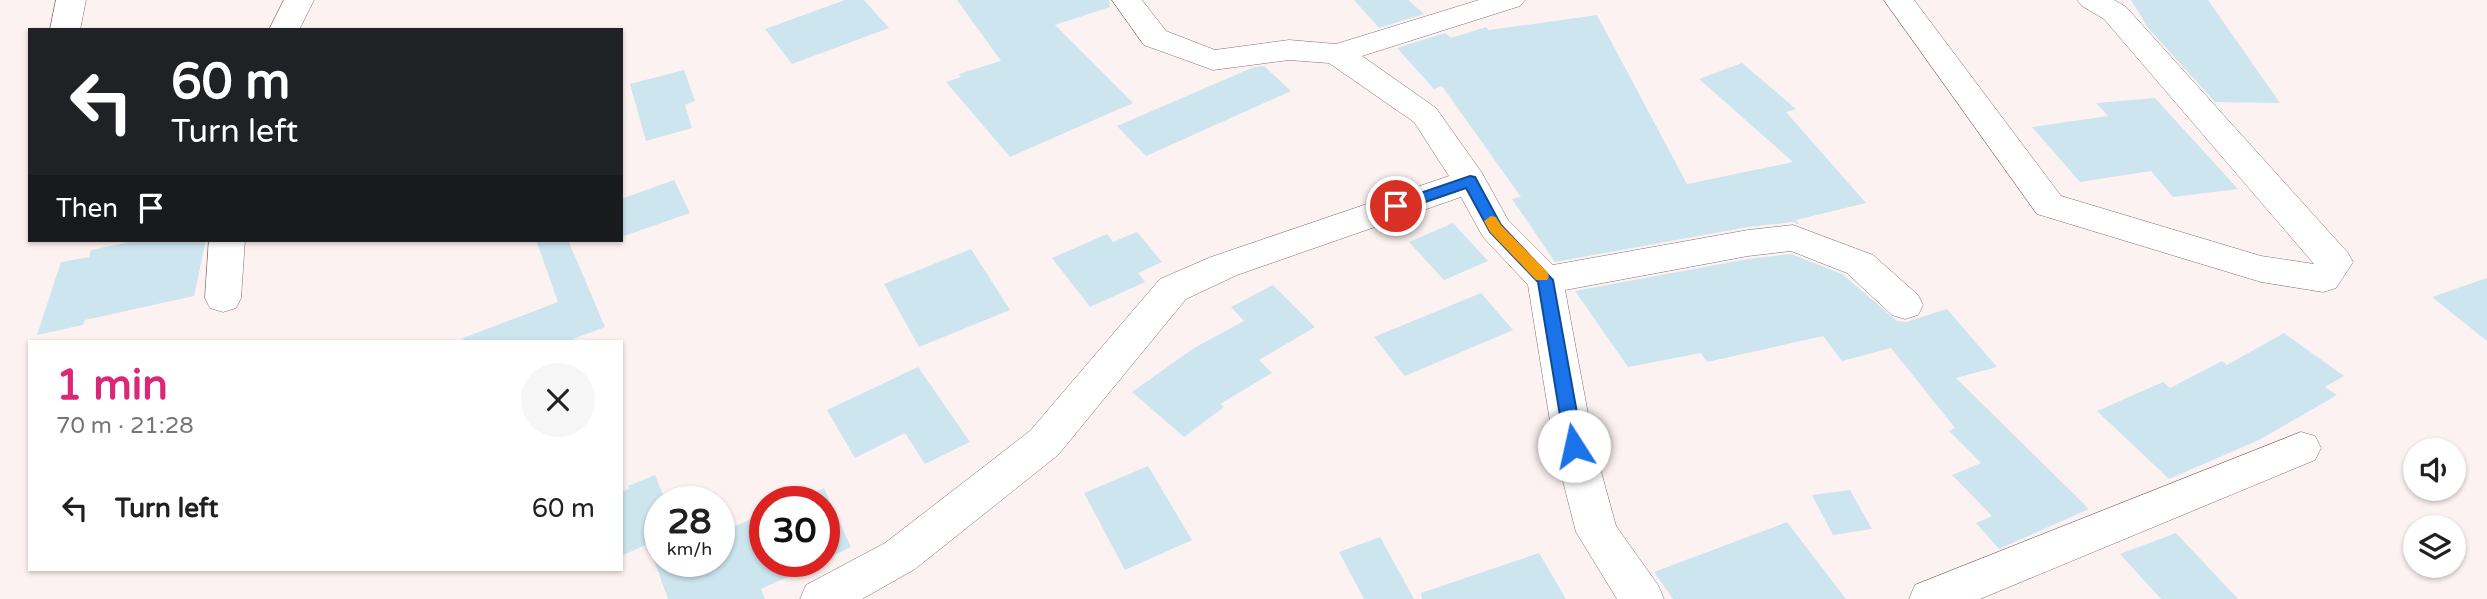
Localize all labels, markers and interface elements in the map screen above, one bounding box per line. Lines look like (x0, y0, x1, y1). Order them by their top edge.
text: 60 m (171, 53, 290, 112)
icon: left (56, 56, 147, 147)
text: Turn left (171, 113, 298, 151)
pin (1366, 176, 1426, 236)
icon: arrive (1377, 187, 1415, 225)
icon: arrive (132, 189, 170, 227)
text: Then (56, 193, 118, 224)
text: 1 min (56, 360, 168, 411)
button: close (521, 363, 595, 437)
position arrow (1537, 409, 1611, 483)
text: 70 m · 21:28 (56, 412, 194, 440)
map controls (2403, 438, 2466, 578)
button: sound (2403, 438, 2466, 501)
speed limit sign: 30 (749, 486, 840, 577)
icon: left (56, 489, 94, 527)
text: Turn left (115, 493, 218, 524)
text: 60 m (532, 493, 595, 524)
text: 28 (668, 501, 711, 543)
button: layers (2403, 515, 2466, 578)
text: km/h (667, 538, 712, 560)

